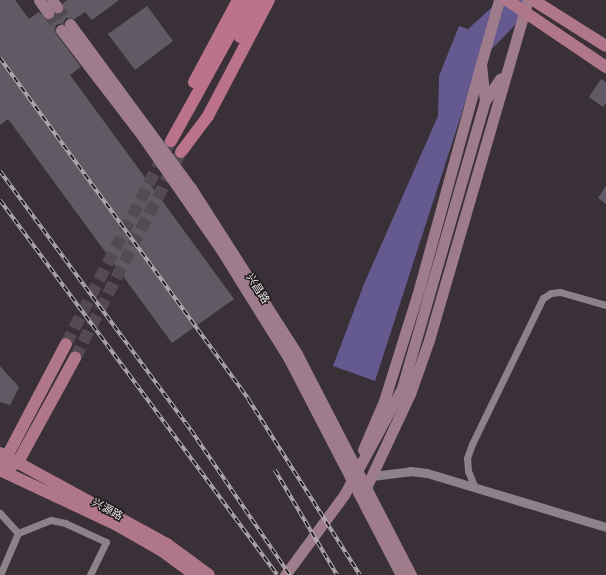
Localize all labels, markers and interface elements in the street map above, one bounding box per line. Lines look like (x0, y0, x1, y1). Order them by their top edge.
street label: 兴昌路 (243, 272, 271, 306)
street label: 兴源路 (89, 496, 125, 524)

